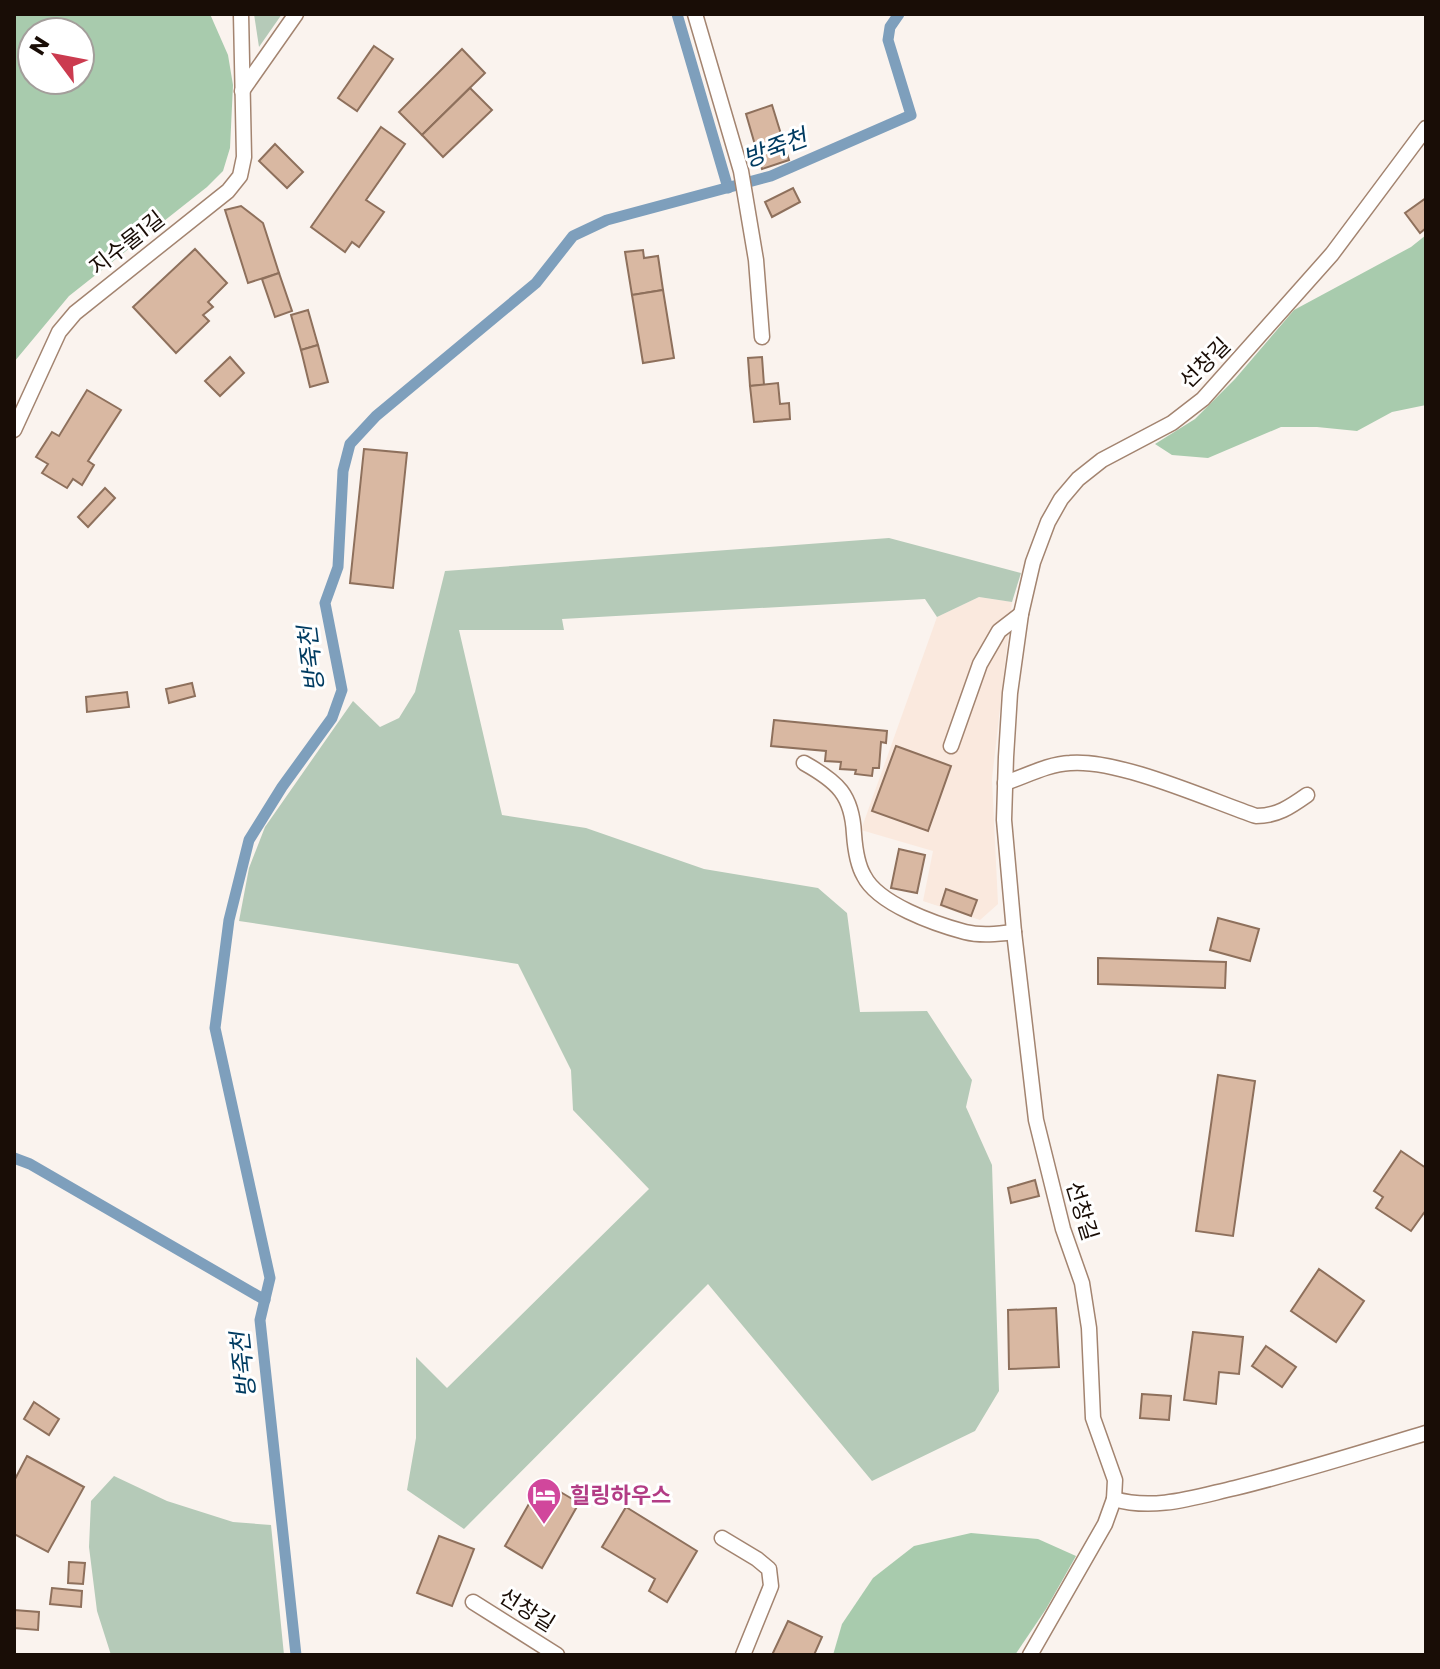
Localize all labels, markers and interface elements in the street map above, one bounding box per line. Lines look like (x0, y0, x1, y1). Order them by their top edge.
north arrow (16, 16, 96, 96)
text: N (22, 30, 57, 61)
water label: 방죽천 (738, 120, 815, 175)
street label: 지수물1길 (83, 204, 171, 282)
street label: 선창길 (1173, 331, 1237, 395)
water label: 방죽천 (290, 621, 331, 694)
street label: 선창길 (1058, 1177, 1106, 1245)
water label: 방죽천 (223, 1327, 263, 1400)
hotel icon: 힐링하우스 (525, 1476, 563, 1526)
place label: 힐링하우스 (570, 1480, 671, 1511)
street label: 선창길 (493, 1581, 561, 1639)

